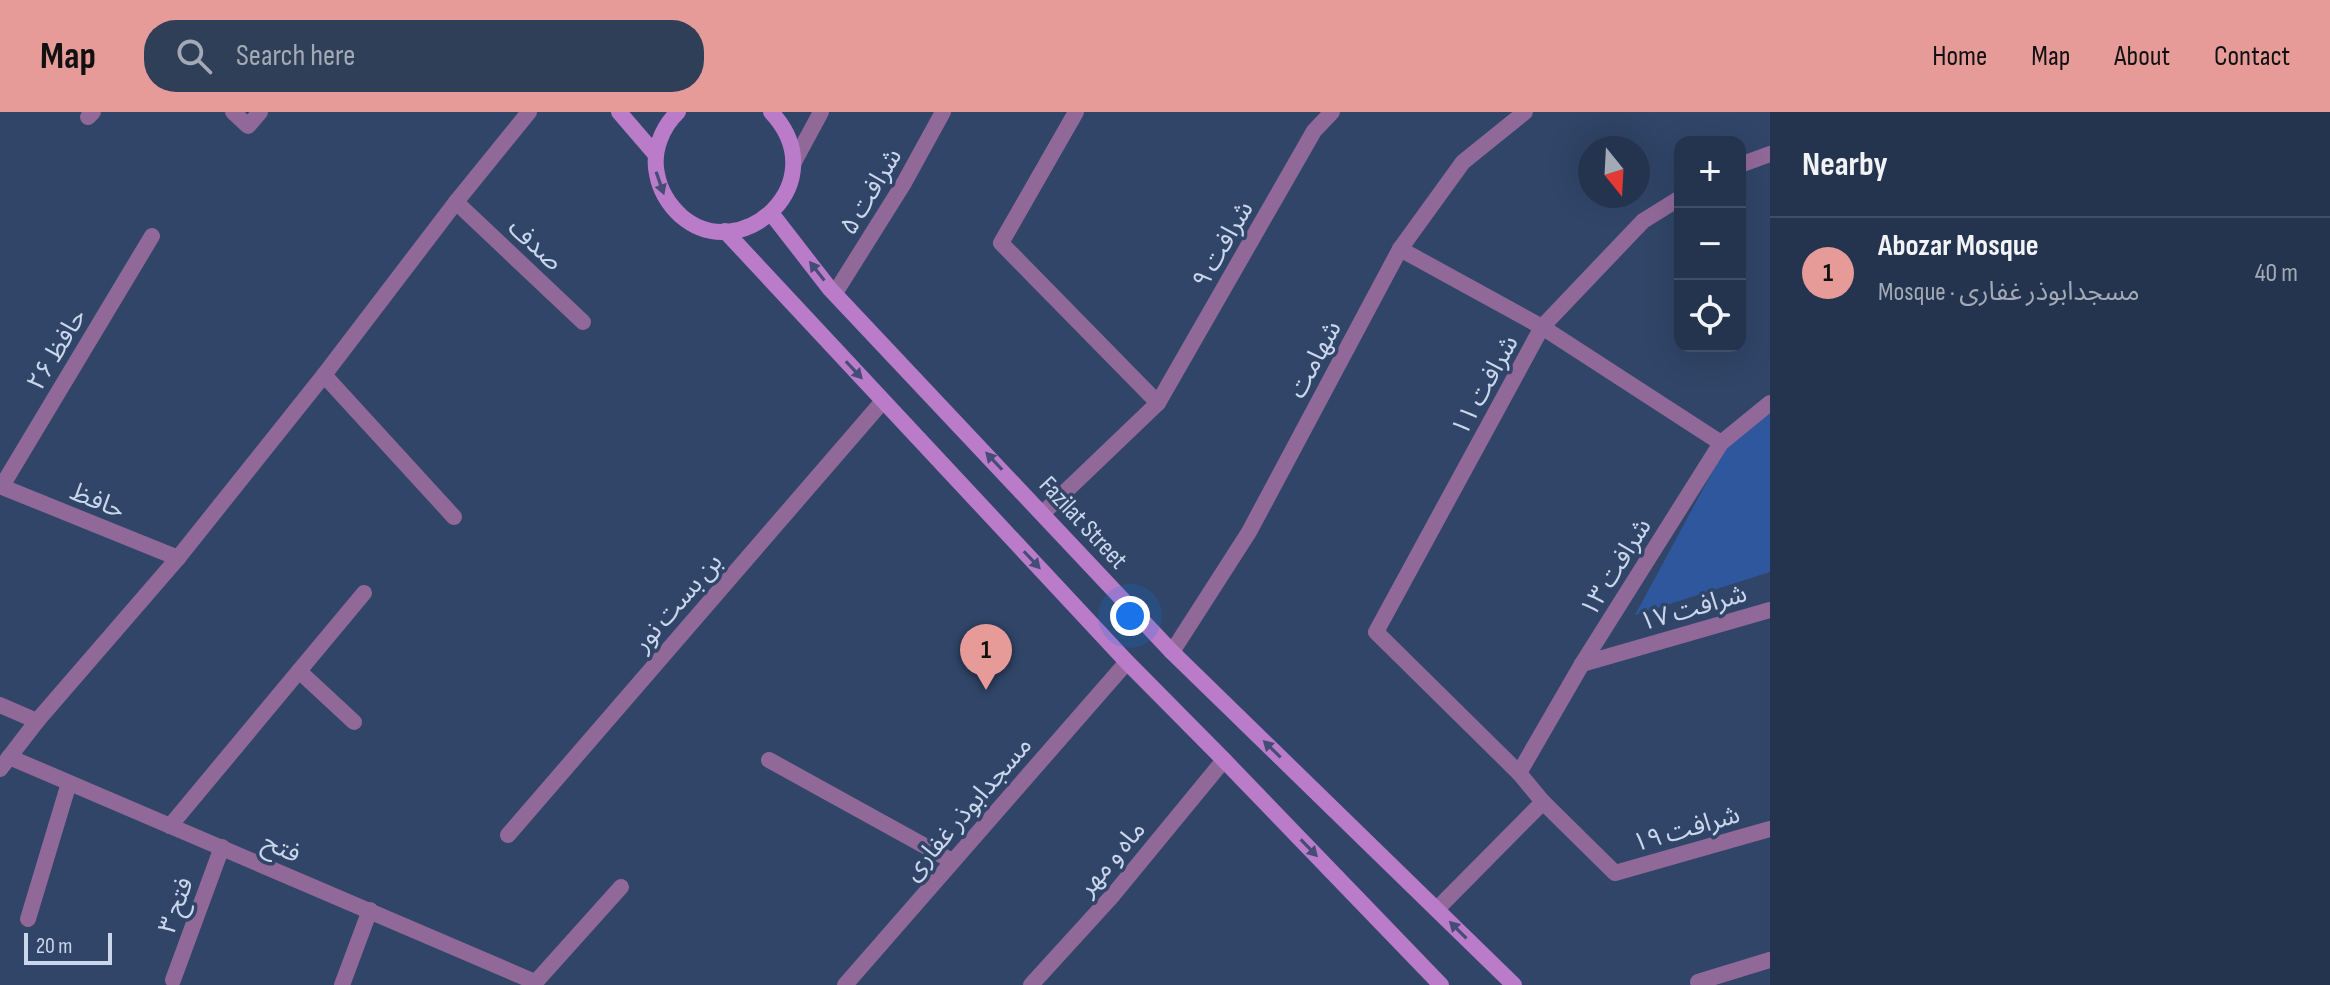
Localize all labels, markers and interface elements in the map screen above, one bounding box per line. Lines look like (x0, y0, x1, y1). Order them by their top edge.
search box (144, 20, 704, 92)
text: Map (40, 34, 96, 79)
icon: search (172, 34, 216, 78)
text: Search here (236, 38, 355, 74)
text: Home (1932, 40, 1987, 73)
text: Map (2031, 40, 2070, 73)
text: About (2114, 40, 2170, 73)
text: Contact (2214, 40, 2290, 73)
north arrow (1578, 136, 1650, 208)
map controls (1674, 136, 1746, 352)
button: + (1674, 136, 1746, 208)
street label: شرافت ۵ (833, 143, 909, 241)
text: Nearby (1802, 144, 1888, 185)
one-way arrow (655, 171, 667, 195)
street label: شرافت ۹ (1186, 196, 1261, 294)
button: − (1674, 208, 1746, 280)
street label: صدف (501, 212, 569, 278)
text: Abozar Mosque (1878, 228, 2039, 264)
text: 1 (1823, 258, 1833, 289)
text: 40 m (2255, 258, 2298, 289)
one-way arrow (809, 261, 825, 281)
text: Mosque · مسجدابوذر غفاری (1878, 277, 2140, 308)
button: locate (1674, 280, 1746, 352)
street label: حافظ ۲۶ (21, 303, 94, 396)
street label: شهامت (1282, 316, 1349, 404)
street label: شرافت ۱۱ (1445, 330, 1526, 441)
one-way arrow (845, 360, 863, 379)
one-way arrow (985, 452, 1004, 471)
street label: Fazilat Street (1032, 470, 1134, 576)
street label: حافظ (66, 477, 129, 526)
street label: شرافت ۱۳ (1574, 513, 1659, 623)
street label: بن بست نور (626, 547, 729, 659)
one-way arrow (1022, 550, 1040, 569)
street label: شرافت ۱۷ (1636, 578, 1751, 639)
your location (1110, 596, 1150, 636)
pin: 1 (960, 624, 1012, 690)
street label: مسجدابوذر غفاری (897, 731, 1039, 887)
one-way arrow (1263, 740, 1282, 759)
street label: شرافت ۱۹ (1629, 799, 1744, 860)
street label: ماه و مهر (1071, 815, 1153, 904)
street label: فتح (257, 827, 305, 873)
one-way arrow (1300, 838, 1318, 857)
street label: فتح ۳ (152, 873, 204, 939)
one-way arrow (1449, 921, 1468, 940)
scale bar (24, 929, 112, 965)
text: 20 m (36, 933, 73, 960)

